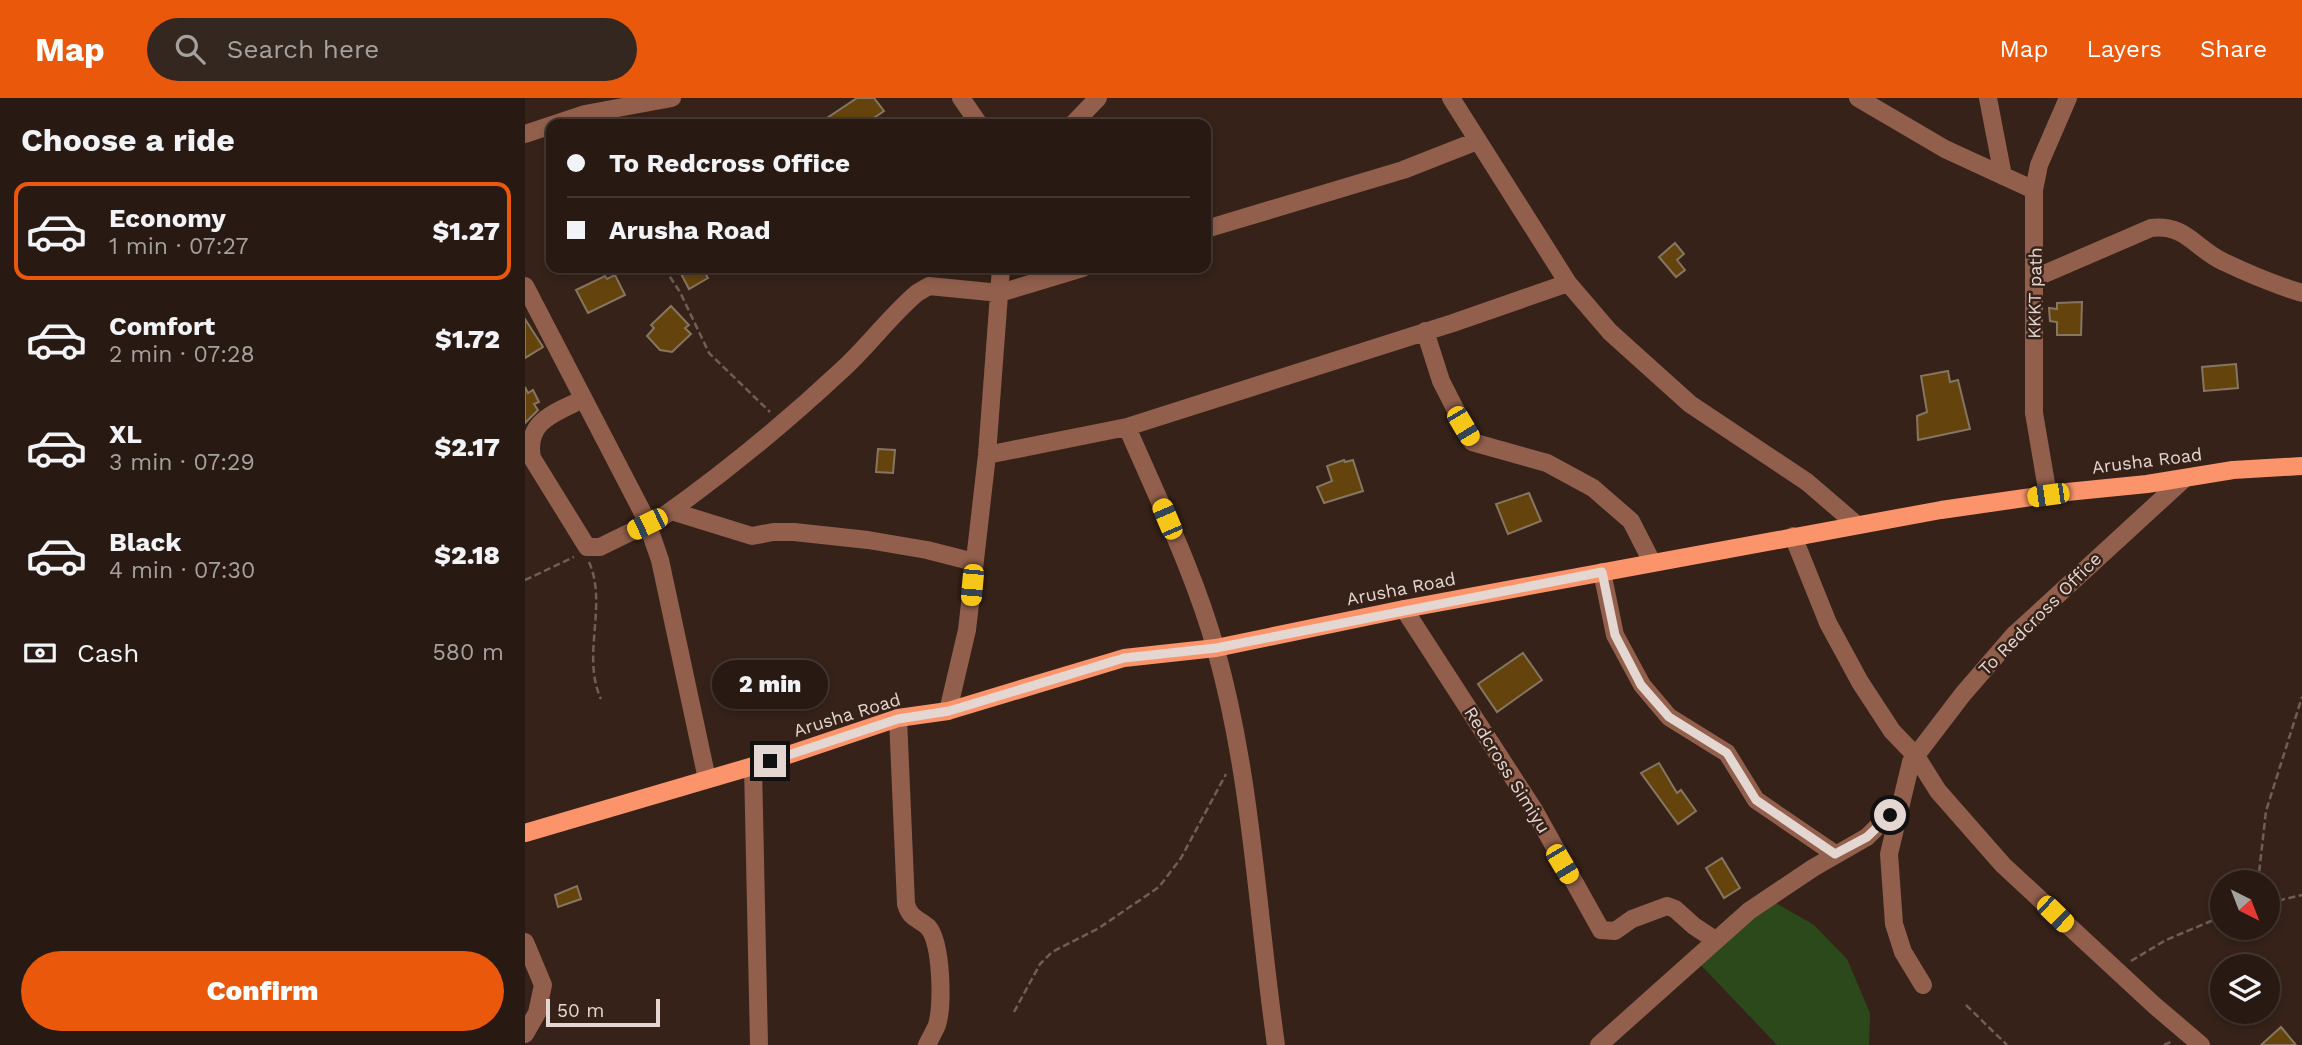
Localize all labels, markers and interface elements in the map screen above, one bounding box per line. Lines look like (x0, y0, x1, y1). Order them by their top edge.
search box (147, 18, 637, 81)
text: Map (35, 30, 105, 69)
icon: search (171, 30, 209, 68)
text: Search here (227, 34, 379, 64)
text: Map (2000, 35, 2048, 63)
text: Layers (2086, 35, 2162, 63)
text: Share (2200, 35, 2267, 63)
text: Choose a ride (21, 121, 235, 159)
text: To Redcross Office (609, 148, 850, 178)
icon: car (25, 200, 88, 263)
text: Economy (109, 203, 226, 233)
text: Arusha Road (609, 215, 771, 245)
text: $1.27 (432, 216, 500, 246)
text: 1 min · 07:27 (109, 233, 248, 260)
street label: KKKT path (2023, 247, 2046, 339)
icon: car (25, 308, 88, 371)
text: Comfort (109, 311, 215, 341)
text: $1.72 (435, 324, 500, 354)
text: 2 min · 07:28 (109, 341, 255, 368)
car (1444, 403, 1483, 449)
icon: car (25, 416, 88, 479)
text: XL (109, 419, 142, 449)
text: $2.17 (434, 432, 500, 462)
street label: Arusha Road (2091, 443, 2203, 478)
text: 3 min · 07:29 (109, 449, 255, 476)
car (2026, 482, 2071, 508)
car (1150, 496, 1185, 542)
car (624, 505, 671, 543)
icon: car (25, 524, 88, 587)
text: Black (109, 527, 181, 557)
text: $2.18 (434, 540, 500, 570)
street label: To Redcross Office (1974, 548, 2105, 679)
text: 4 min · 07:30 (109, 557, 255, 584)
car (960, 563, 985, 607)
street label: Arusha Road (1345, 568, 1457, 609)
icon: cash (21, 634, 59, 672)
text: Cash (77, 638, 139, 668)
text: 580 m (432, 639, 504, 666)
callout: 2 min (712, 660, 828, 708)
text: 2 min (739, 671, 801, 698)
street label: Arusha Road (791, 688, 903, 741)
street label: Redcross Simiyu (1460, 703, 1555, 837)
route end (754, 745, 786, 777)
route start (1874, 799, 1906, 831)
car (1543, 841, 1582, 887)
north arrow (2210, 870, 2280, 940)
map controls (2210, 870, 2280, 1024)
car (2033, 892, 2078, 936)
button: Confirm (21, 951, 504, 1031)
button: layers (2210, 954, 2280, 1024)
scale bar (546, 996, 660, 1028)
text: 50 m (557, 999, 604, 1022)

